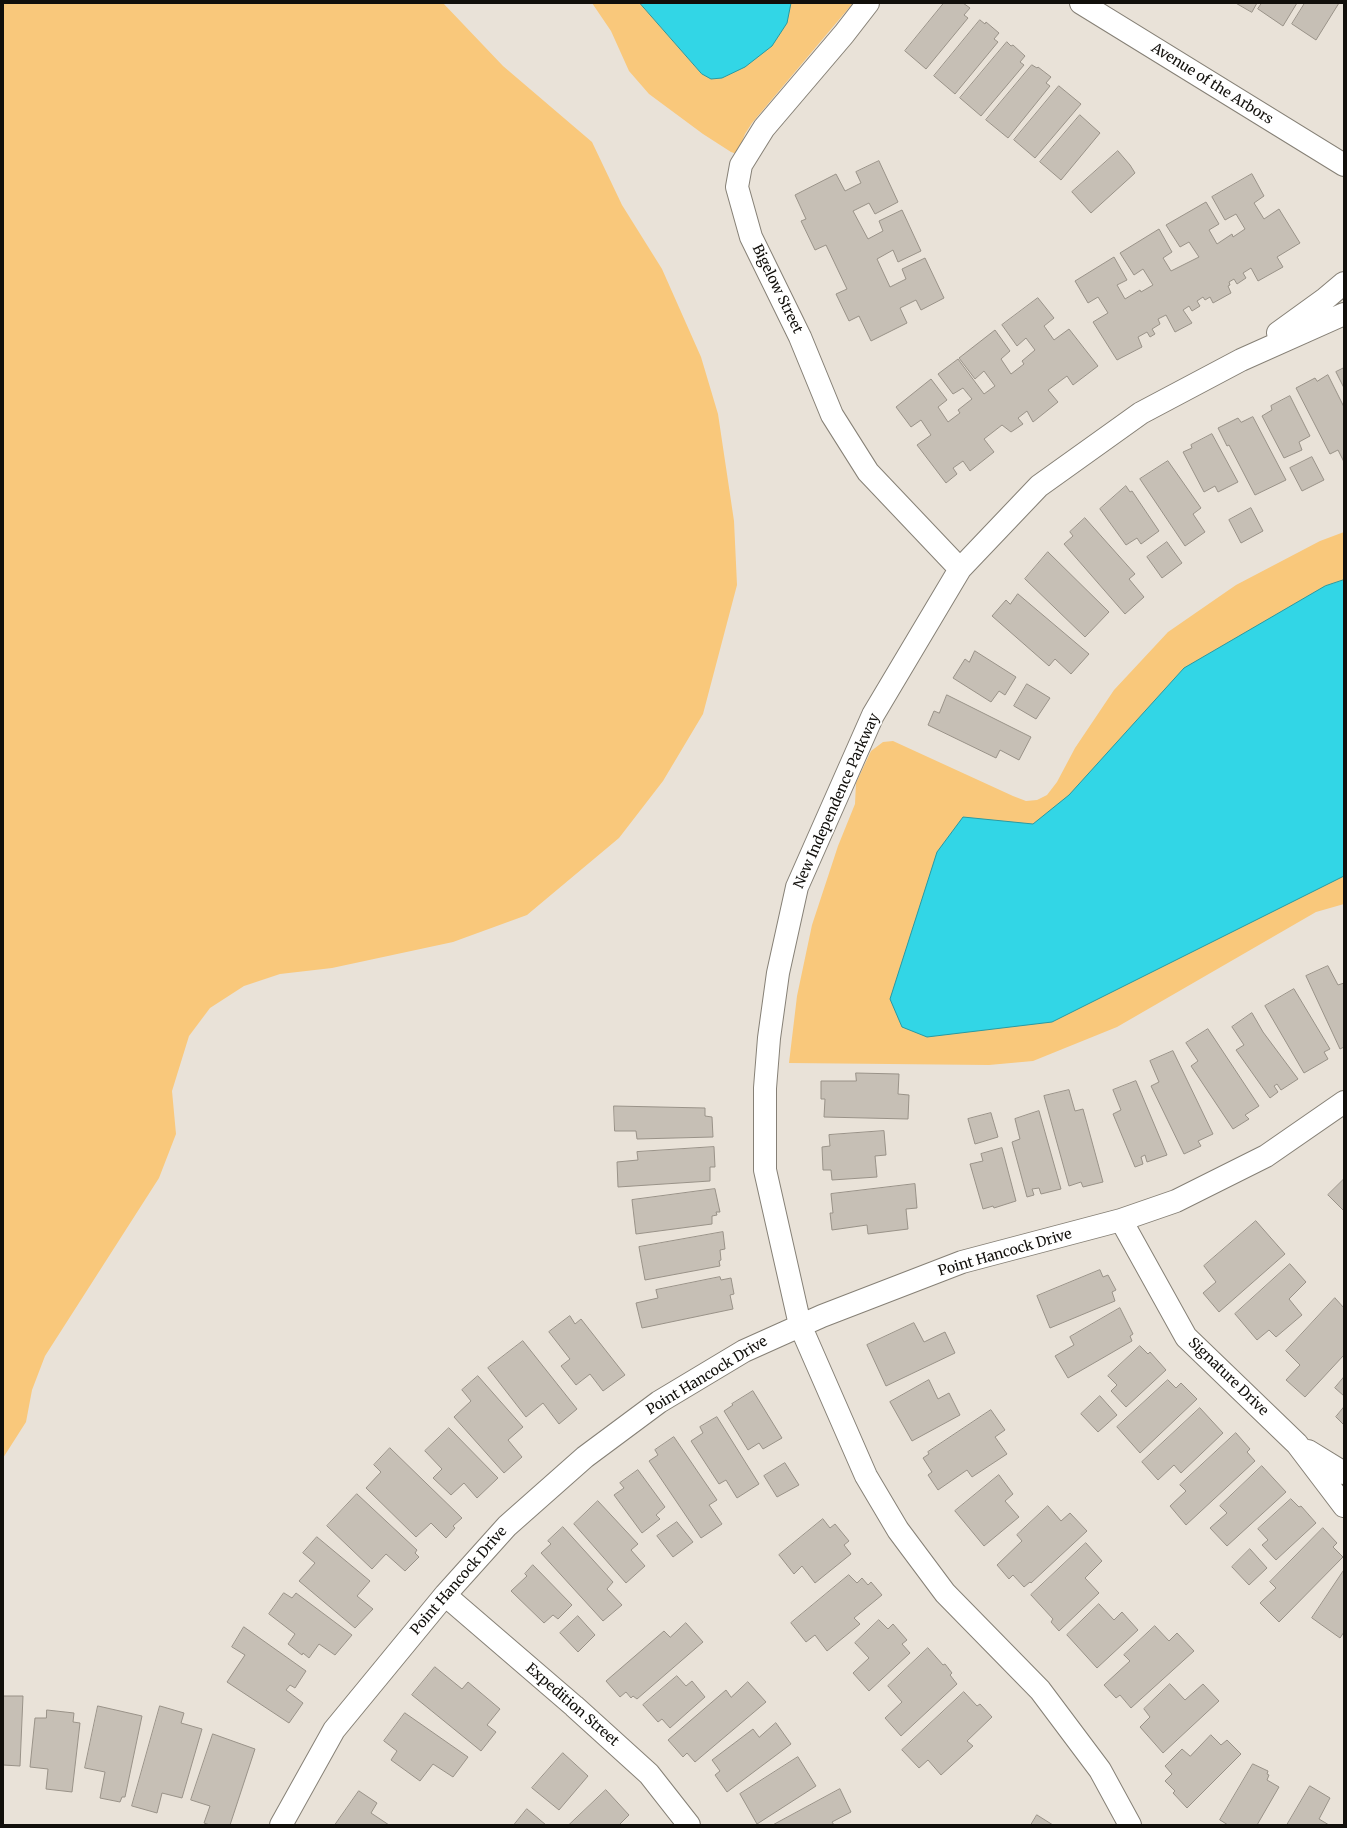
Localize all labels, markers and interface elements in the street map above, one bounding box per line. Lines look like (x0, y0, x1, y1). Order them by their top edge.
street label: Avenue of the Arbors (1148, 40, 1276, 128)
street label: Bigelow Street (748, 242, 806, 336)
street label: New Independence Parkway (791, 711, 883, 891)
street label: Point Hancock Drive (936, 1226, 1074, 1280)
street label: Point Hancock Drive (644, 1333, 770, 1419)
street label: Signature Drive (1184, 1334, 1272, 1420)
street label: Point Hancock Drive (407, 1523, 511, 1639)
street label: Expedition Street (522, 1660, 622, 1750)

